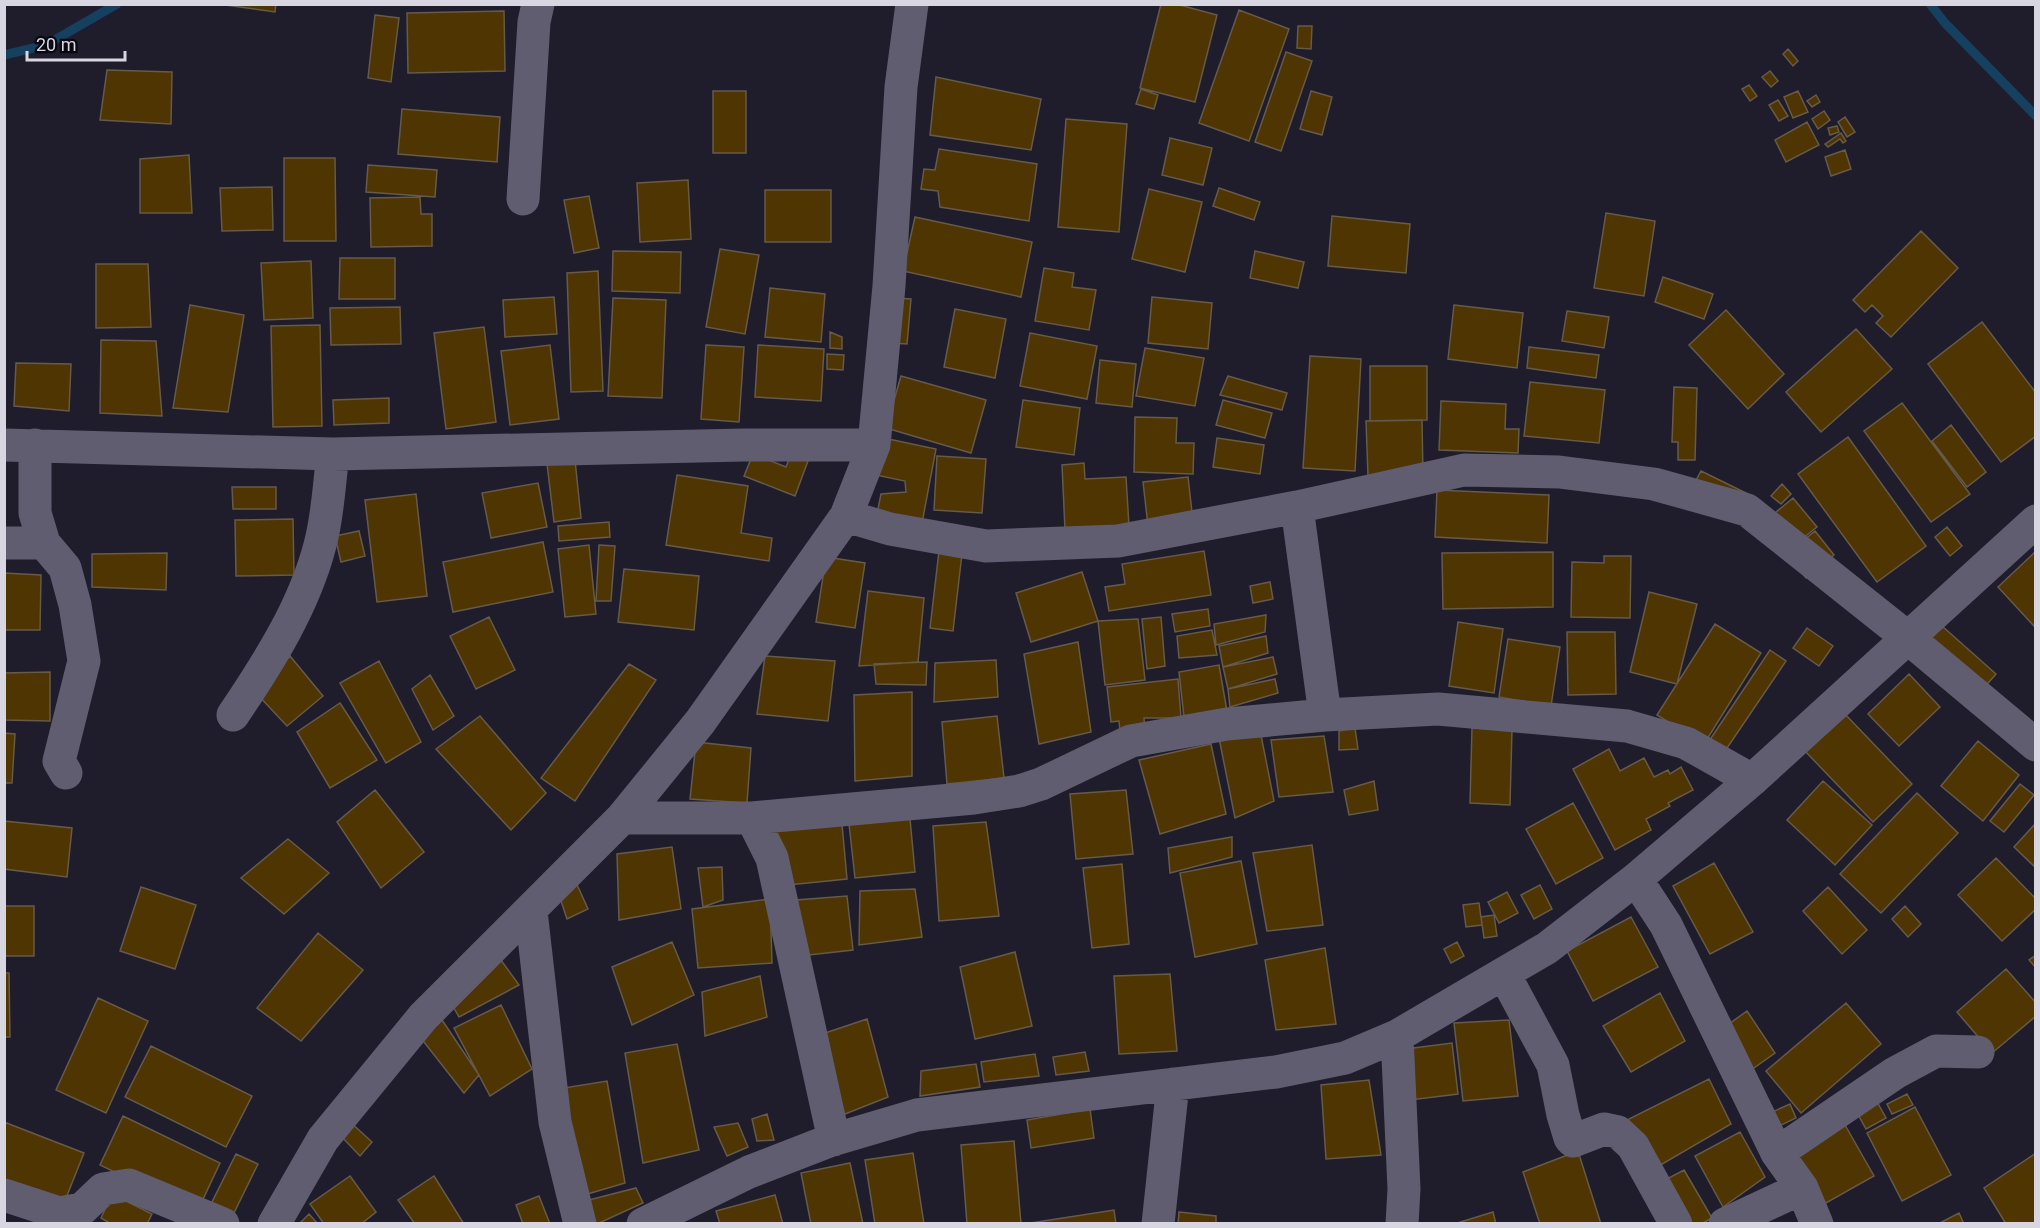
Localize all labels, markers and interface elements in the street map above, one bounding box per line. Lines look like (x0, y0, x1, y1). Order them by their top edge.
scale bar (27, 24, 124, 62)
text: 20 m (36, 34, 76, 55)

